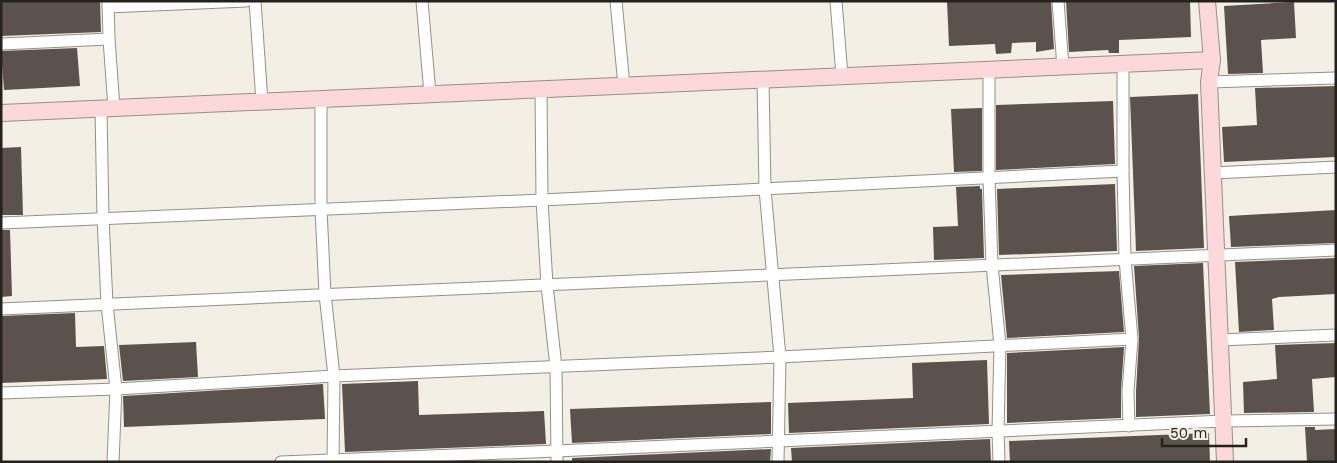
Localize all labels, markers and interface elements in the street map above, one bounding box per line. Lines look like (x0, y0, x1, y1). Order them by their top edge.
scale bar (1162, 416, 1246, 448)
text: 50 m (1170, 424, 1207, 442)

